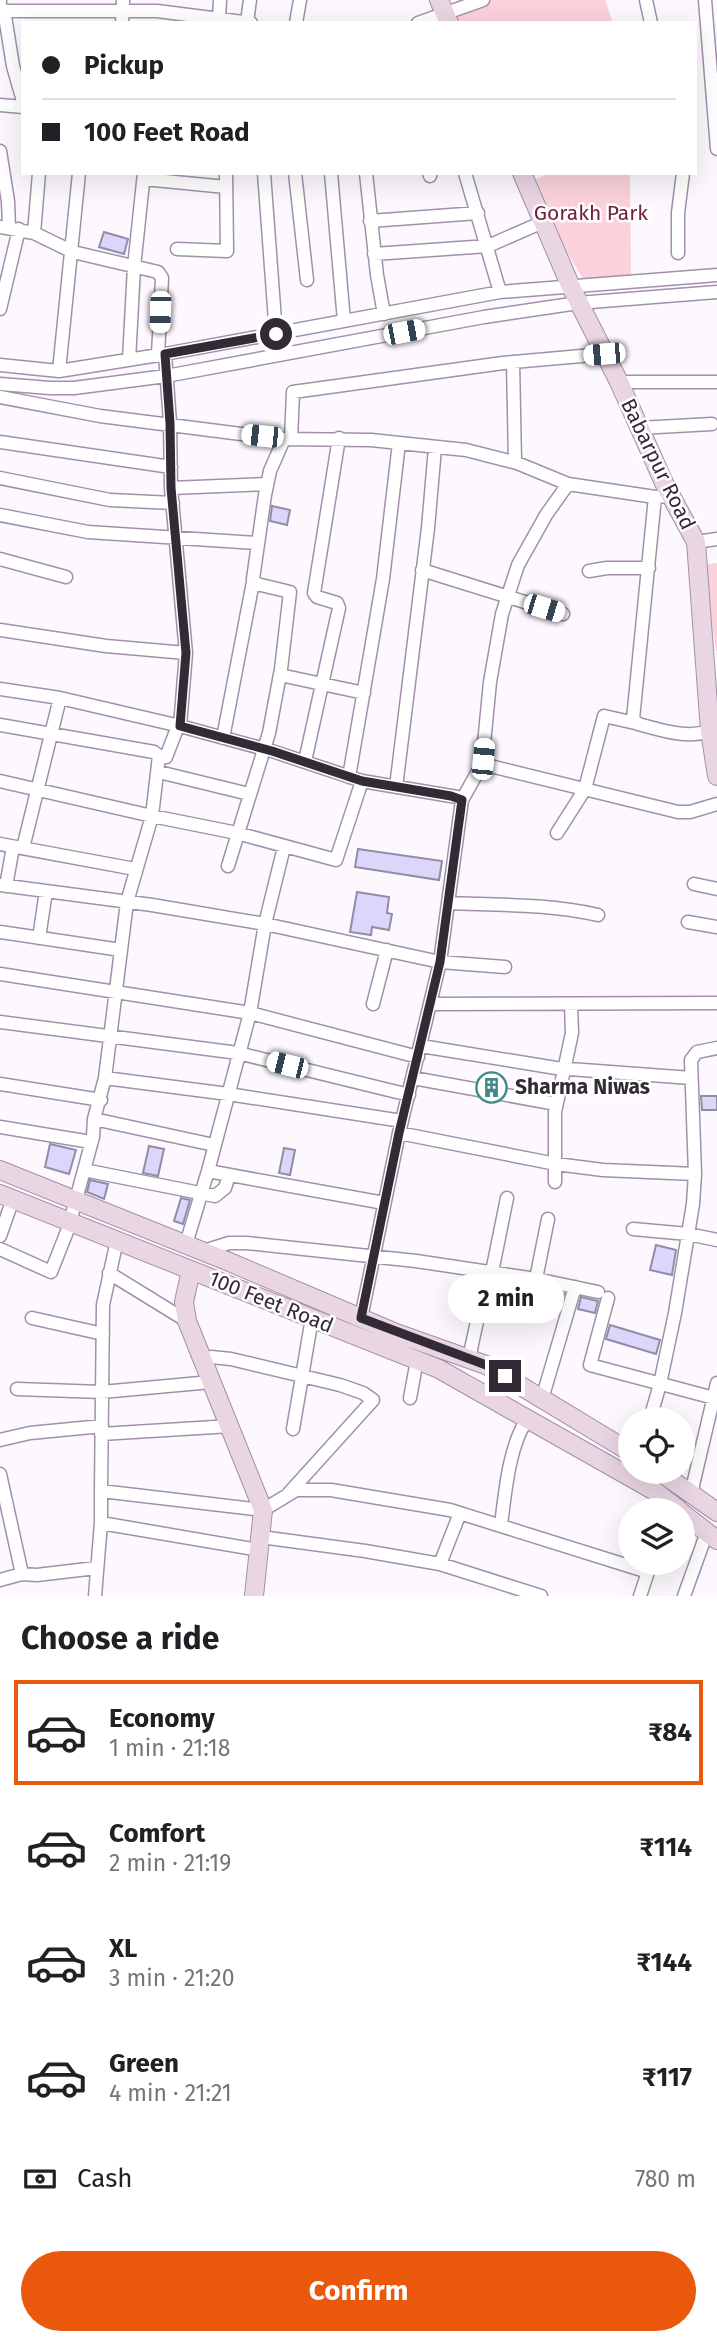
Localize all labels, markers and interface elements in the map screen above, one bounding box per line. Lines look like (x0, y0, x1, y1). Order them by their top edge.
text: Pickup (84, 50, 164, 81)
text: 100 Feet Road (84, 117, 250, 148)
park label: Gorakh Park (534, 200, 648, 226)
car (149, 291, 172, 333)
route start (260, 318, 292, 350)
car (382, 318, 427, 346)
car (583, 342, 626, 366)
street label: Babarpur Road (615, 394, 701, 534)
car (241, 423, 284, 449)
car (521, 592, 568, 624)
car (471, 737, 496, 781)
car (265, 1050, 310, 1080)
building icon: Sharma Niwas (475, 1070, 509, 1104)
place label: Sharma Niwas (515, 1074, 650, 1100)
street label: 100 Feet Road (205, 1265, 337, 1339)
callout: 2 min (447, 1274, 563, 1324)
text: 2 min (478, 1284, 534, 1312)
route end (489, 1360, 521, 1392)
map controls (618, 1407, 695, 1575)
button: locate (618, 1407, 695, 1484)
button: layers (618, 1498, 695, 1575)
text: Choose a ride (21, 1619, 219, 1657)
icon: car (25, 1701, 88, 1764)
text: Economy (109, 1703, 215, 1734)
text: ₹84 (648, 1717, 692, 1748)
text: 1 min · 21:18 (109, 1734, 230, 1762)
icon: car (25, 1816, 88, 1879)
text: Comfort (109, 1818, 205, 1849)
text: ₹114 (640, 1832, 692, 1863)
text: 2 min · 21:19 (109, 1849, 231, 1877)
icon: car (25, 1931, 88, 1994)
text: XL (109, 1933, 137, 1964)
text: ₹144 (636, 1947, 692, 1978)
text: 3 min · 21:20 (109, 1964, 234, 1992)
icon: car (25, 2046, 88, 2109)
text: Green (109, 2048, 179, 2079)
text: ₹117 (642, 2062, 692, 2093)
text: 4 min · 21:21 (109, 2079, 232, 2107)
icon: cash (21, 2160, 59, 2198)
text: Cash (77, 2163, 133, 2194)
text: 780 m (635, 2165, 696, 2193)
button: Confirm (21, 2251, 696, 2331)

